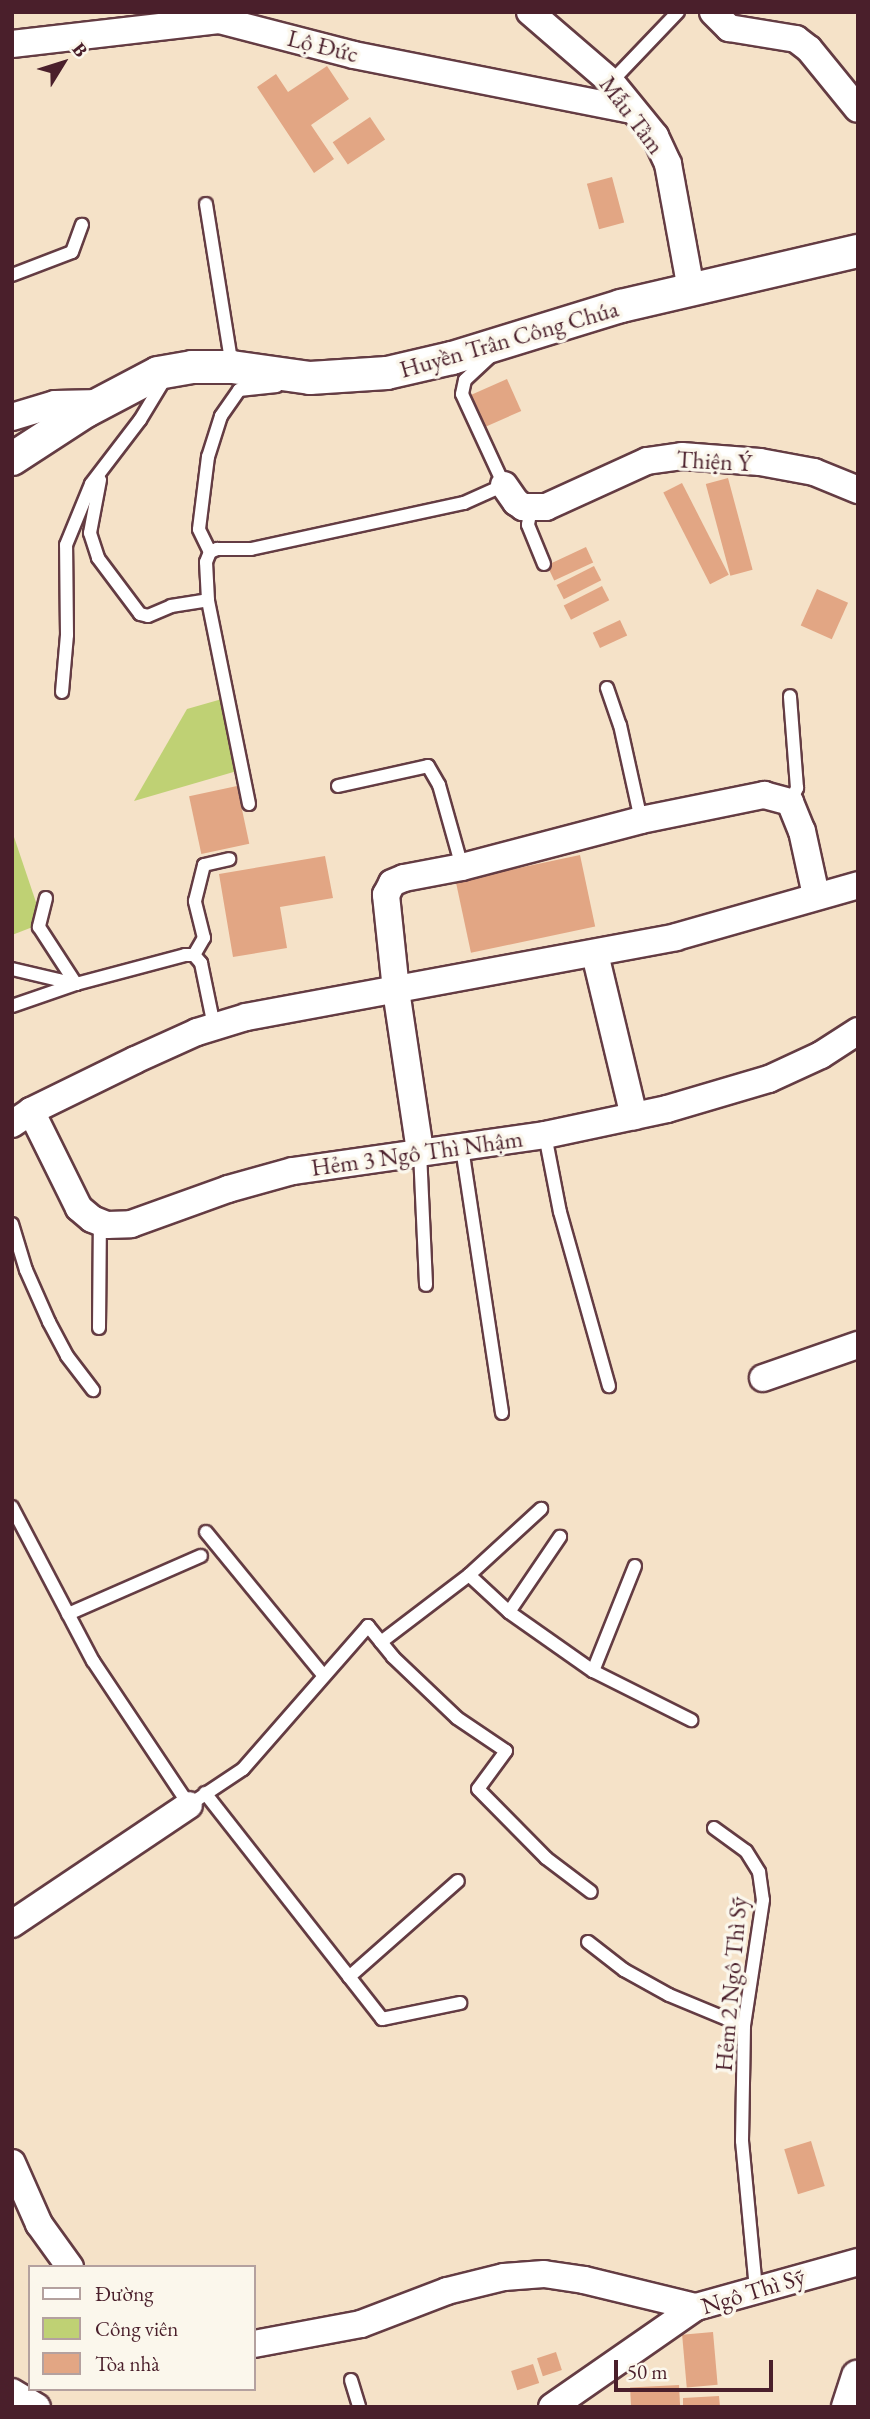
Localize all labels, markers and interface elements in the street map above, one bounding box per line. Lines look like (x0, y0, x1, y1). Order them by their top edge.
street label: Lộ Đức (285, 23, 361, 69)
north arrow (28, 28, 98, 98)
text: B (66, 37, 93, 62)
street label: Mẫu Tâm (593, 70, 671, 160)
street label: Huyền Trân Công Chúa (396, 294, 622, 384)
street label: Thiện Ý (676, 445, 752, 477)
street label: Hẻm 3 Ngô Thì Nhậm (309, 1124, 525, 1182)
street label: Hẻm 2 Ngô Thì Sỹ (709, 1895, 753, 2073)
street label: Ngô Thì Sỹ (698, 2262, 808, 2320)
legend (28, 2265, 256, 2391)
text: Đường (95, 2280, 153, 2307)
text: Công viên (95, 2315, 178, 2342)
scale bar (618, 2346, 777, 2390)
text: Tòa nhà (95, 2350, 160, 2377)
text: 50 m (627, 2358, 668, 2385)

